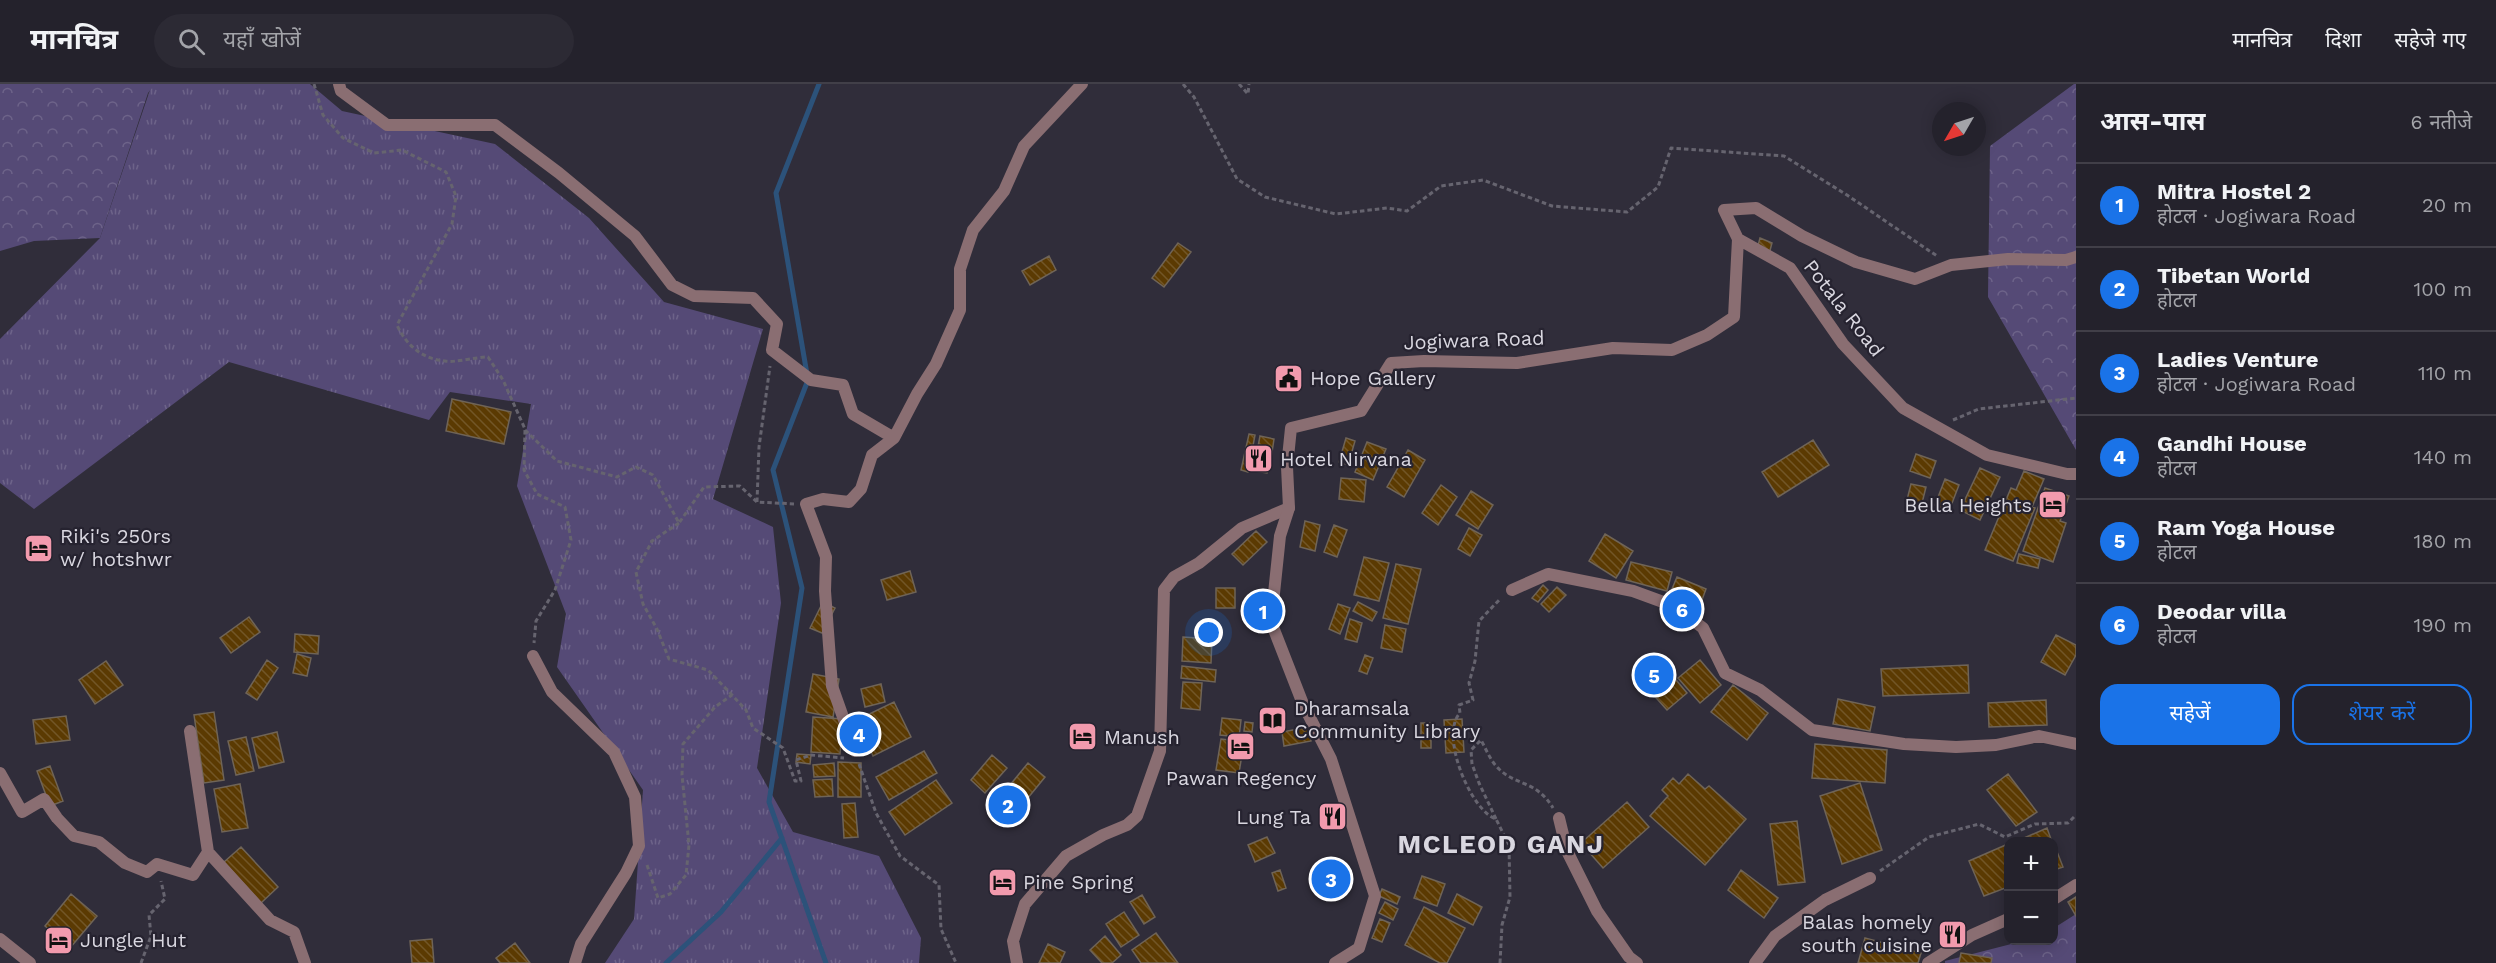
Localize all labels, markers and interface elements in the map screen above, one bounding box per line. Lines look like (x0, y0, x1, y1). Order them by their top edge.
search box (154, 14, 574, 68)
text: मानचित्र (30, 23, 118, 56)
icon: search (175, 25, 208, 58)
text: यहाँ खोजें (223, 27, 301, 52)
text: मानचित्र (2232, 27, 2292, 52)
text: दिशा (2325, 27, 2361, 52)
text: सहेजे गए (2394, 27, 2466, 52)
north arrow (1932, 102, 1986, 156)
text: आस-पास (2100, 106, 2206, 136)
text: 6 नतीजे (2411, 110, 2472, 134)
text: Mitra Hostel 2 (2157, 179, 2311, 204)
text: 1 (2115, 193, 2124, 217)
text: 20 m (2422, 193, 2472, 217)
text: होटल · Jogiwara Road (2157, 204, 2356, 228)
street label: Potala Road (1799, 255, 1889, 361)
text: Tibetan World (2157, 263, 2310, 288)
text: 2 (2114, 277, 2125, 301)
text: 100 m (2413, 277, 2472, 301)
text: होटल (2157, 288, 2196, 312)
street label: Jogiwara Road (1403, 326, 1545, 354)
text: Ladies Venture (2157, 347, 2319, 372)
text: 3 (2114, 361, 2125, 385)
text: 110 m (2418, 361, 2472, 385)
public building icon: Hope Gallery (1273, 362, 1305, 394)
place label: Hope Gallery (1310, 366, 1436, 390)
text: होटल · Jogiwara Road (2157, 372, 2356, 396)
text: Gandhi House (2157, 431, 2307, 456)
restaurant icon: Hotel Nirvana (1243, 443, 1275, 475)
text: 4 (2113, 445, 2126, 469)
text: 140 m (2414, 445, 2472, 469)
place label: Hotel Nirvana (1280, 447, 1412, 471)
text: होटल (2157, 456, 2196, 480)
hotel icon: Bella Heights (2037, 489, 2069, 521)
place label: Bella Heights (1904, 493, 2032, 517)
text: Ram Yoga House (2157, 515, 2335, 540)
place label: Riki's 250rs w/ hotshwr (60, 524, 172, 571)
text: 5 (2114, 529, 2125, 553)
text: 180 m (2414, 529, 2472, 553)
hotel icon: Riki's 250rs w/ hotshwr (23, 532, 55, 564)
text: होटल (2157, 540, 2196, 564)
pin: 6 (1662, 586, 1702, 632)
pin: 1 (1244, 588, 1282, 634)
text: Deodar villa (2157, 599, 2286, 624)
text: 6 (2113, 613, 2126, 637)
text: 190 m (2414, 613, 2472, 637)
your location (1194, 618, 1223, 647)
text: होटल (2157, 624, 2196, 648)
pin: 5 (1634, 652, 1674, 698)
button: सहेजें (2100, 684, 2280, 745)
button: शेयर करें (2292, 684, 2472, 745)
place label: Dharamsala Community Library (1294, 696, 1481, 743)
library icon: Dharamsala Community Library (1257, 704, 1289, 736)
pin: 4 (840, 712, 878, 756)
hotel icon: Manush (1067, 721, 1099, 753)
place label: Manush (1104, 725, 1180, 749)
hotel icon: Pawan Regency (1225, 731, 1257, 763)
place label: Pawan Regency (1166, 766, 1317, 790)
pin: 2 (988, 782, 1028, 828)
restaurant icon: Lung Ta (1316, 801, 1348, 833)
place label: Lung Ta (1236, 805, 1311, 829)
district label: MCLEOD GANJ (1398, 829, 1604, 859)
map controls (2004, 837, 2058, 945)
button: + (2004, 837, 2058, 891)
pin: 3 (1312, 856, 1350, 902)
hotel icon: Pine Spring (986, 866, 1018, 898)
place label: Pine Spring (1023, 870, 1133, 894)
button: − (2004, 891, 2058, 945)
place label: Balas homely south cuisine (1801, 910, 1933, 957)
restaurant icon: Balas homely south cuisine (1937, 918, 1969, 950)
hotel icon: Jungle Hut (43, 924, 75, 956)
place label: Jungle Hut (80, 928, 187, 952)

